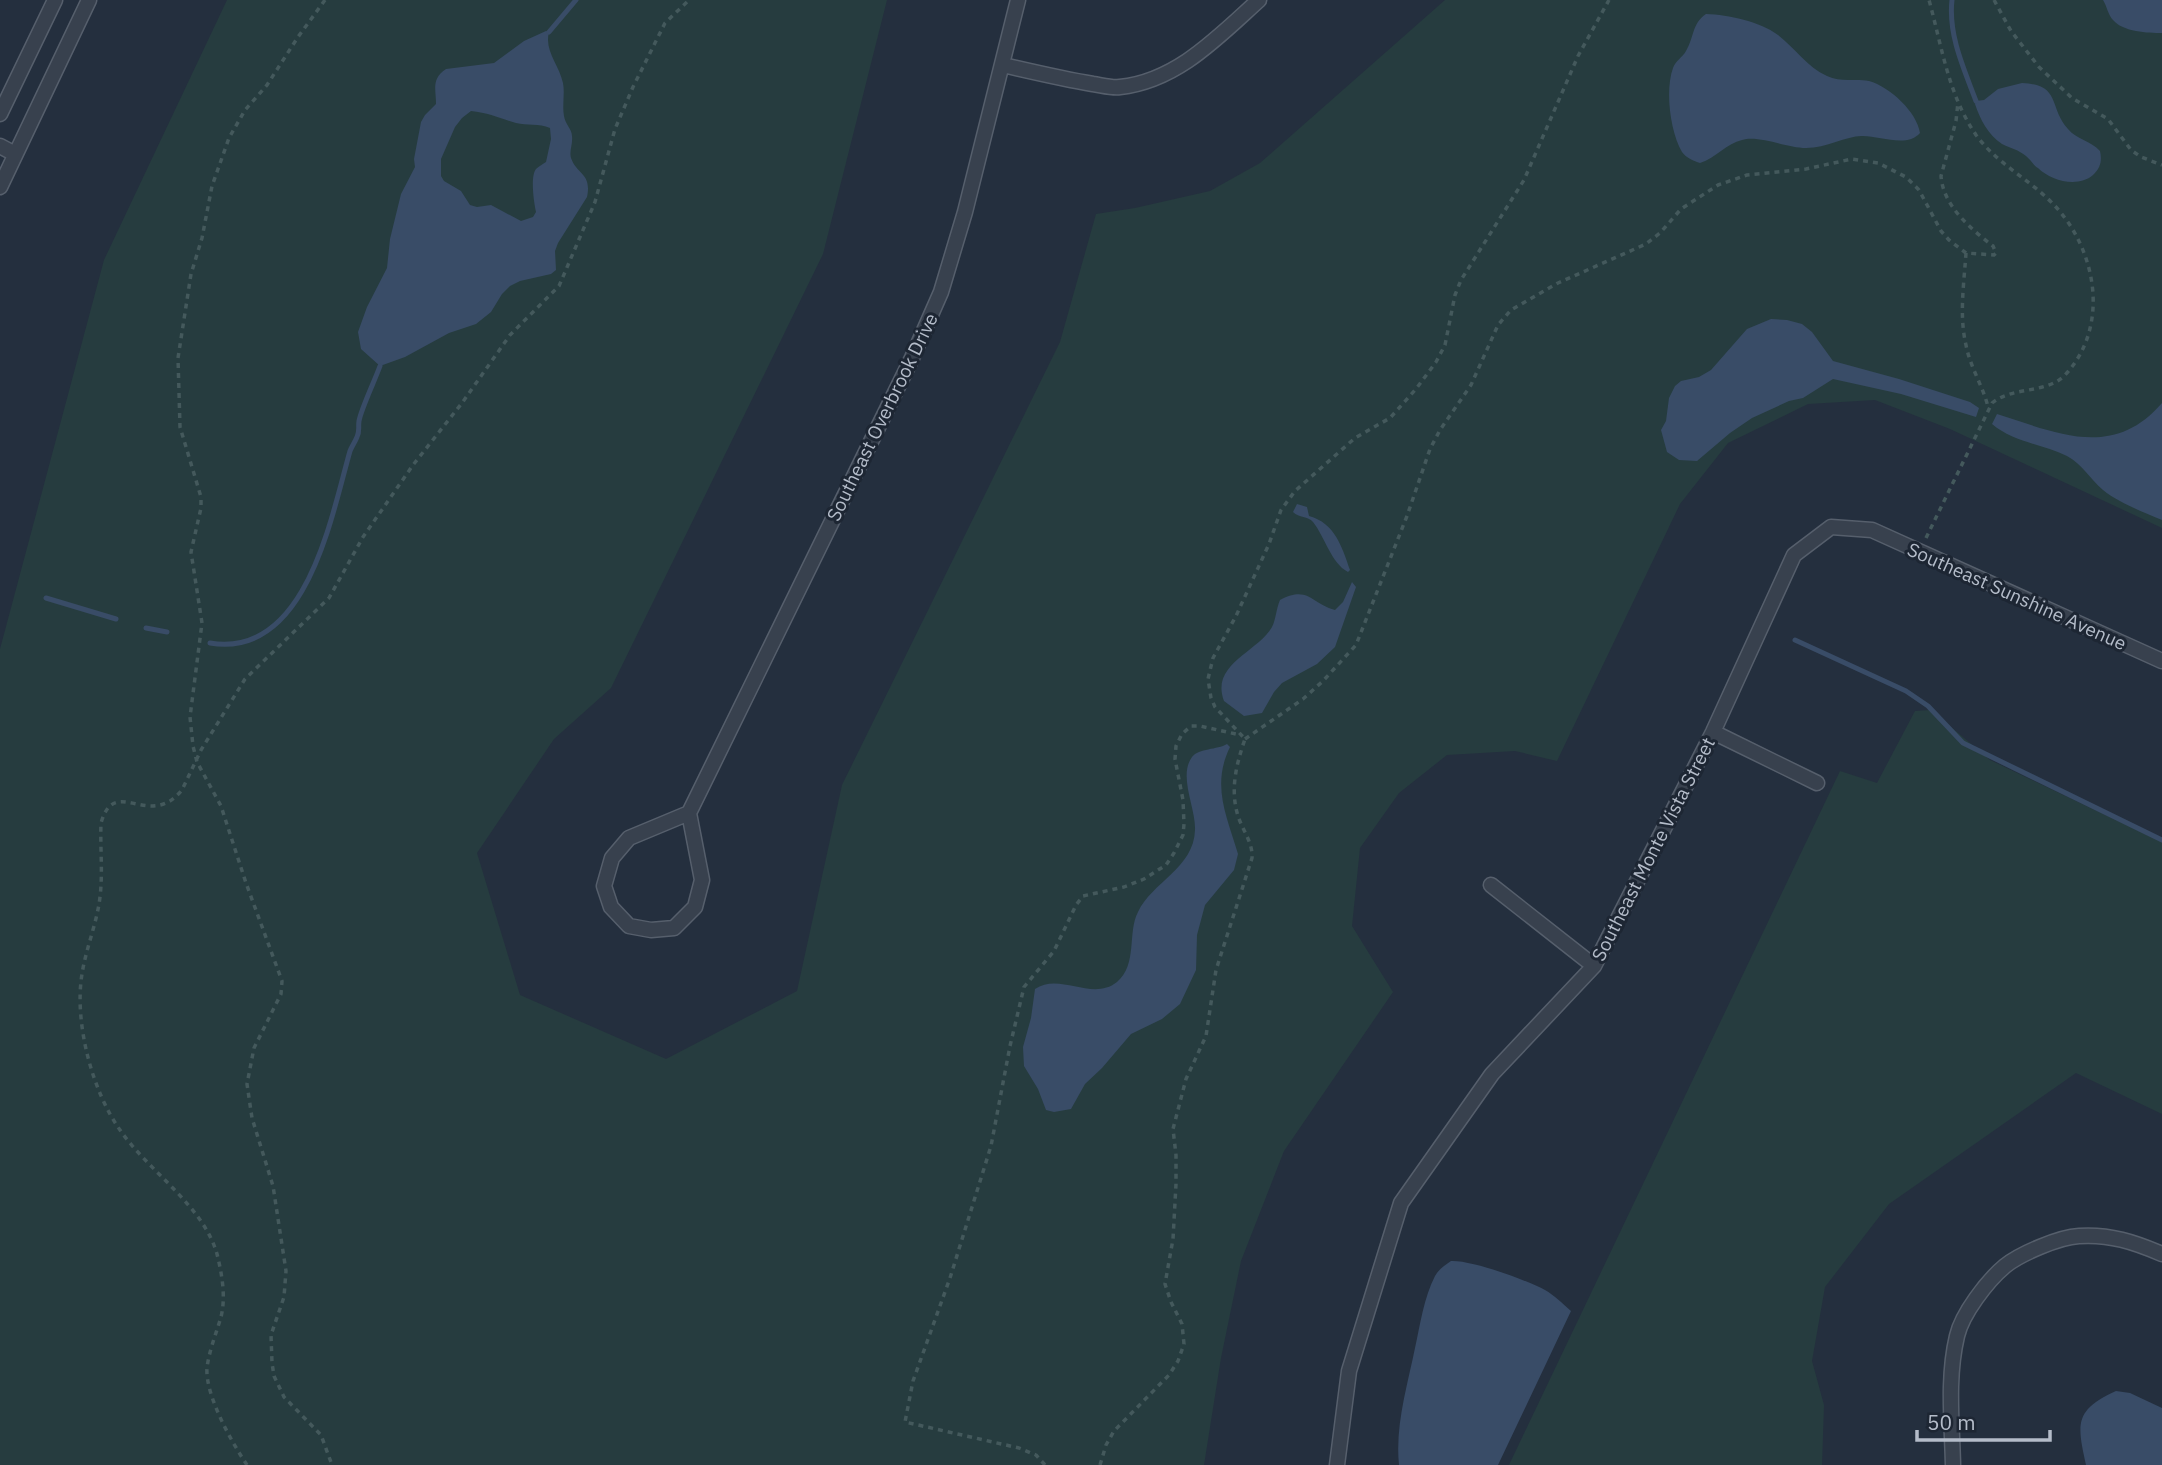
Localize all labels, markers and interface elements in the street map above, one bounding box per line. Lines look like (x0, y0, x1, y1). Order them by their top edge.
street label: Southeast Overbrook Drive (821, 309, 943, 525)
street label: Southeast Sunshine Avenue (1904, 537, 2130, 655)
street label: Southeast Monte Vista Street (1586, 733, 1720, 965)
scale bar (1917, 1398, 2050, 1442)
text: 50 m (1927, 1408, 1976, 1436)

